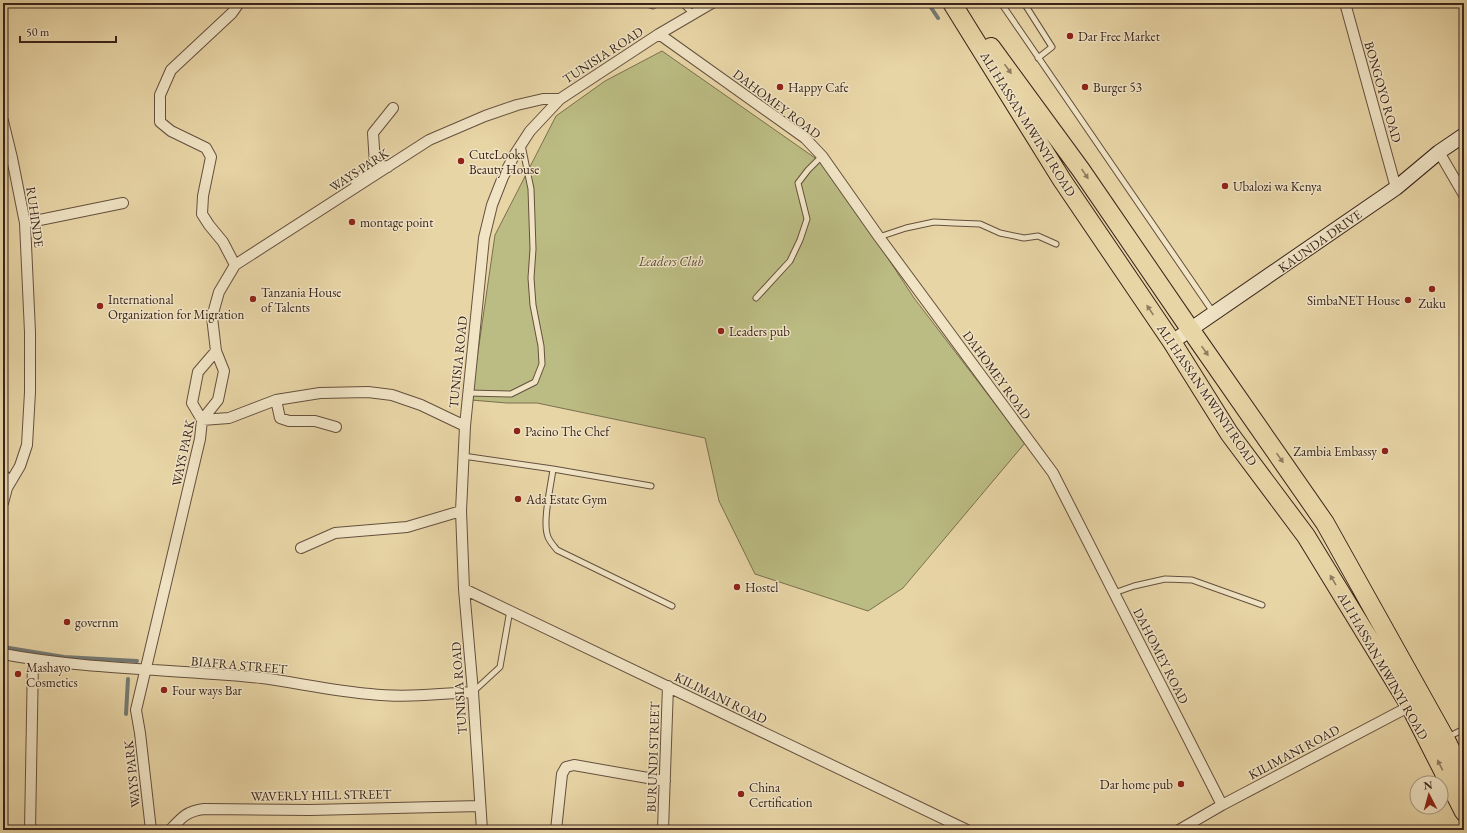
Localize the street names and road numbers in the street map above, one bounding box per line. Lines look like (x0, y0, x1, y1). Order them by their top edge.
street label: TUNISIA ROAD (560, 23, 647, 87)
street label: BONGOYO ROAD (1360, 39, 1406, 145)
street label: ALI HASSAN MWINYI ROAD (976, 48, 1080, 200)
street label: DAHOMEY ROAD (730, 65, 824, 143)
street label: WAYS PARK (326, 144, 392, 196)
street label: RUHINDE (22, 185, 48, 249)
street label: KAUNDA DRIVE (1275, 206, 1365, 276)
street label: TUNISIA ROAD (445, 315, 471, 409)
street label: ALI HASSAN MWINYI ROAD (1153, 320, 1261, 469)
street label: DAHOMEY ROAD (959, 327, 1035, 423)
street label: WAYS PARK (168, 418, 198, 488)
street label: ALI HASSAN MWINYI ROAD (1333, 588, 1432, 743)
street label: DAHOMEY ROAD (1129, 605, 1193, 707)
street label: TUNISIA ROAD (447, 641, 471, 735)
street label: BIAFRA STREET (190, 652, 288, 678)
street label: KILIMANI ROAD (672, 668, 770, 728)
street label: BURUNDI STREET (643, 701, 663, 813)
street label: KILIMANI ROAD (1245, 721, 1343, 783)
street label: WAYS PARK (120, 739, 144, 808)
street label: WAVERLY HILL STREET (251, 785, 392, 805)

